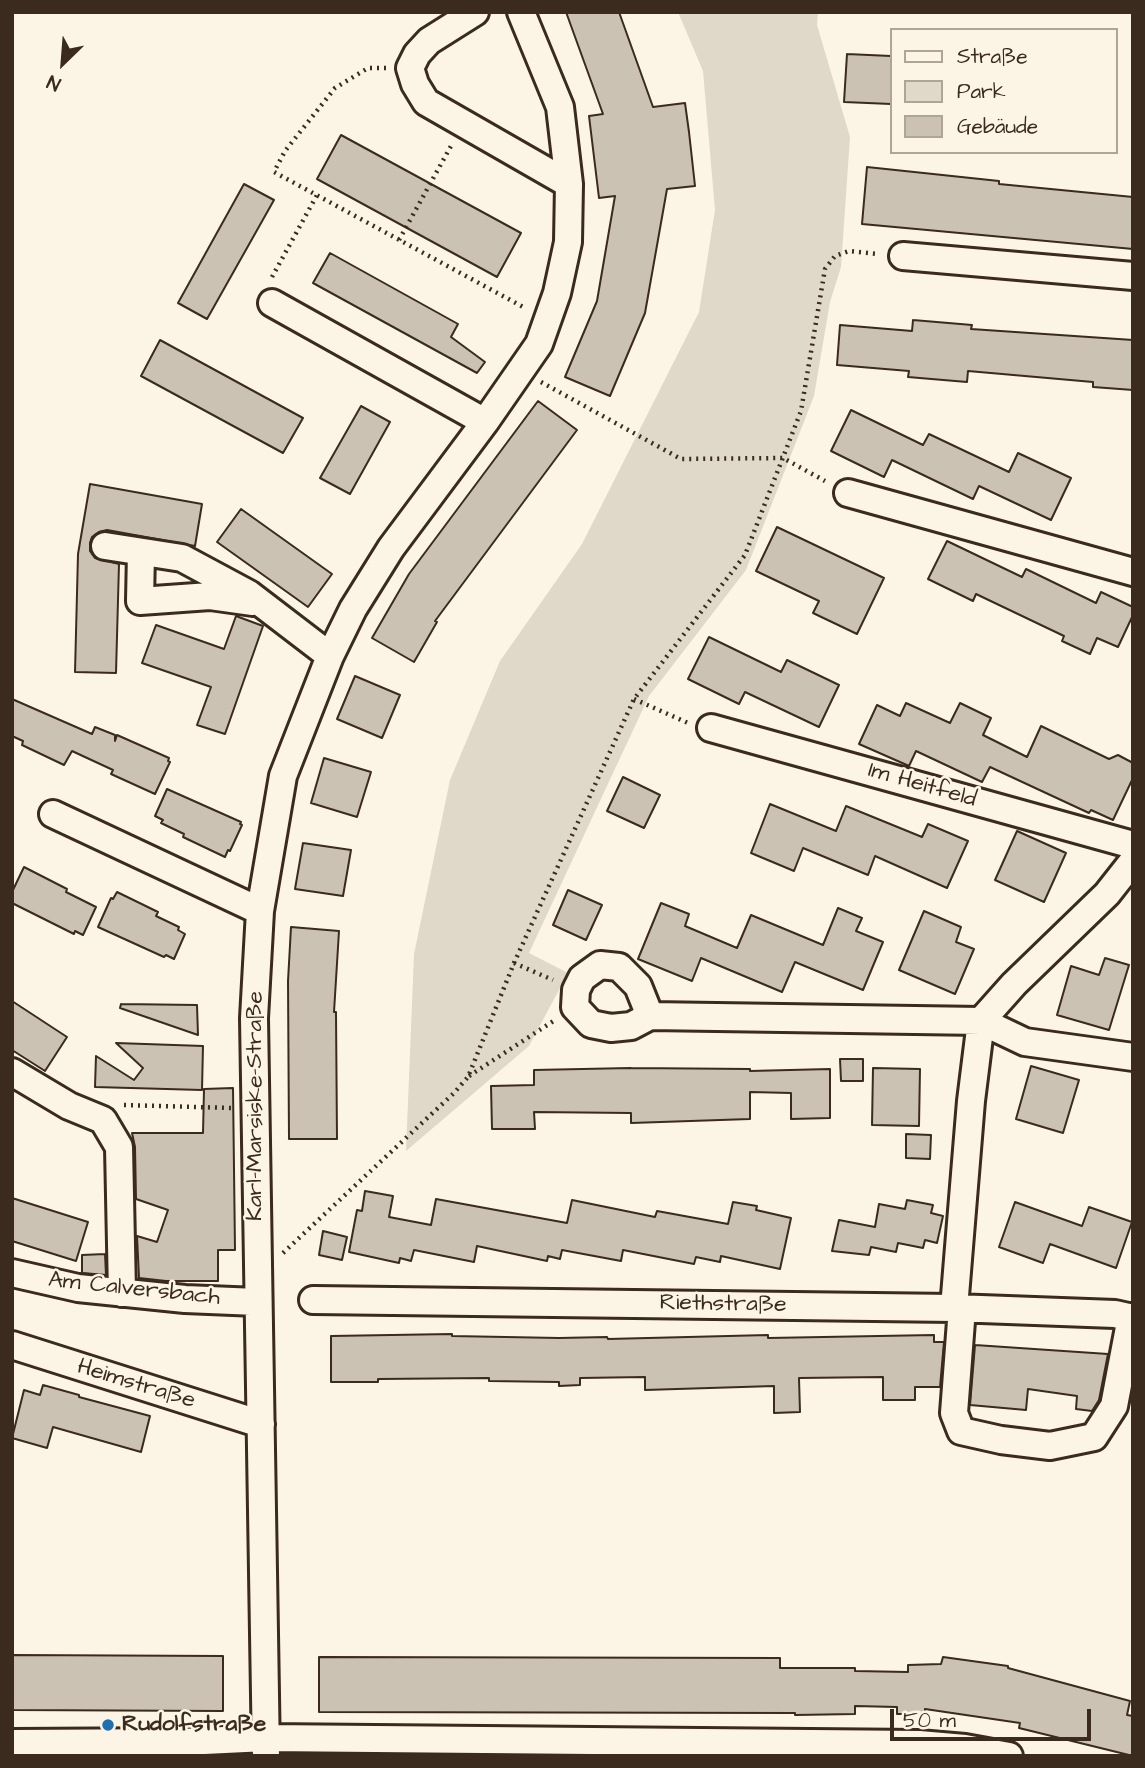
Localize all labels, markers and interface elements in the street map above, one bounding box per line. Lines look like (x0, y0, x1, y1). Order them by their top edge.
north arrow (28, 28, 98, 98)
legend (890, 28, 1117, 154)
text: Straße (957, 42, 1028, 71)
text: N (43, 68, 65, 97)
text: Park (957, 77, 1006, 106)
text: Gebäude (957, 112, 1038, 141)
street label: Im Heitfeld (865, 757, 979, 815)
street label: Karl-Marsiske-Straße (242, 991, 270, 1221)
street label: Am Calversbach (47, 1267, 221, 1313)
street label: Riethstraße (659, 1290, 787, 1320)
street label: Heimstraße (74, 1354, 198, 1416)
scale bar (893, 1694, 1094, 1738)
text: 50 m (903, 1706, 956, 1735)
place label: Rudolfstraße (122, 1711, 266, 1739)
marker: Rudolfstraße (100, 1717, 116, 1733)

